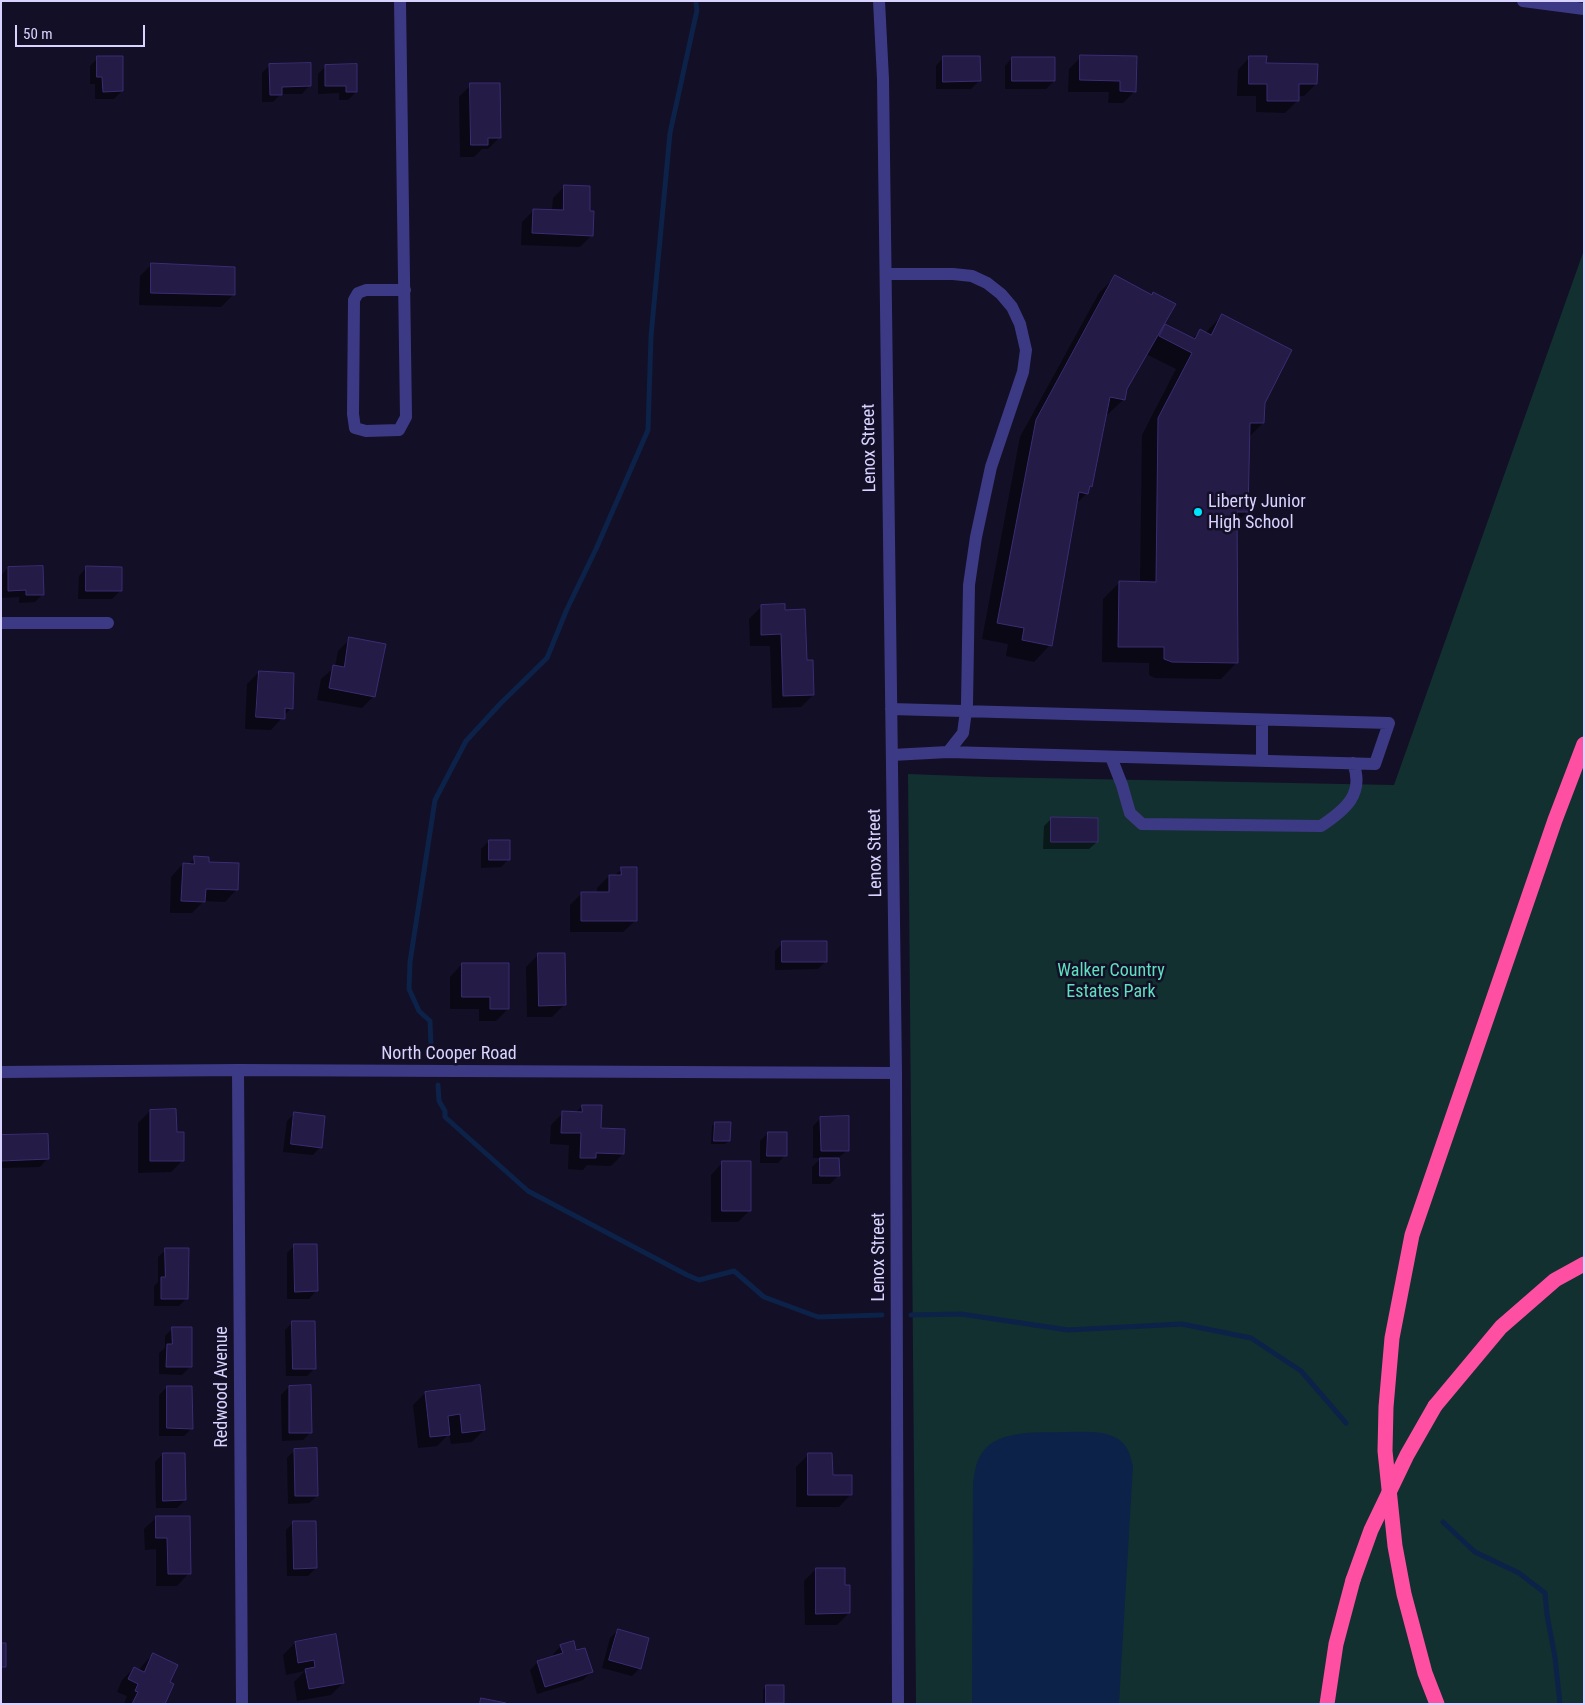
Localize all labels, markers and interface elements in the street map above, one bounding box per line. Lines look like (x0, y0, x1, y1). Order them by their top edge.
scale bar (18, 15, 148, 47)
text: 50 m (23, 25, 53, 43)
street label: Lenox Street (858, 403, 882, 493)
place label: Liberty Junior High School (1208, 491, 1306, 534)
marker: Liberty Junior High School (1192, 506, 1204, 518)
street label: Lenox Street (864, 808, 888, 898)
park label: Walker Country Estates Park (1057, 960, 1165, 1002)
street label: North Cooper Road (381, 1043, 517, 1065)
street label: Lenox Street (868, 1213, 890, 1301)
street label: Redwood Avenue (211, 1326, 233, 1448)

